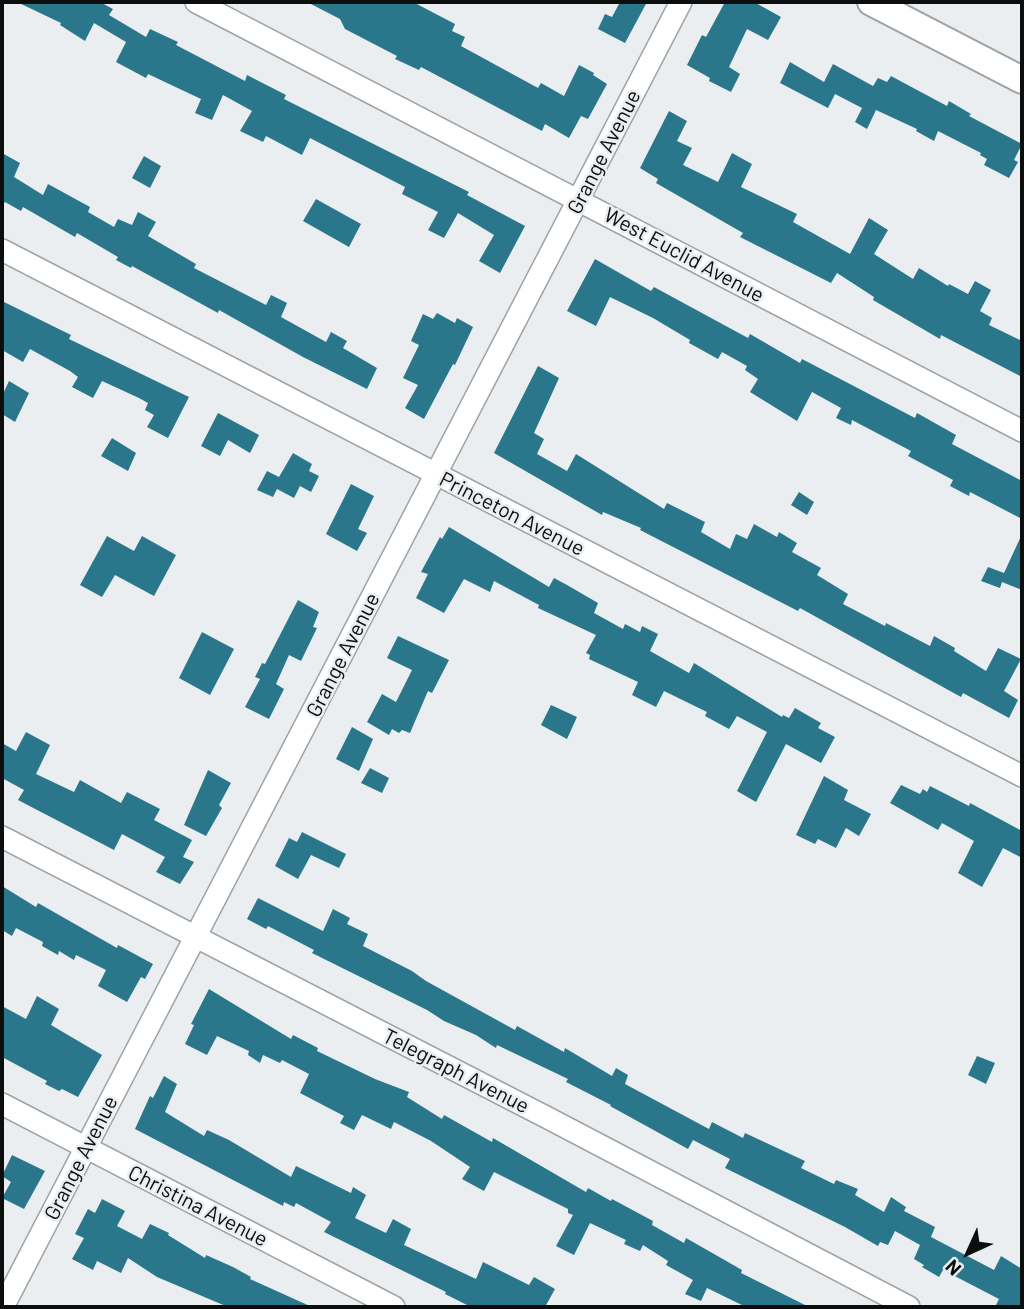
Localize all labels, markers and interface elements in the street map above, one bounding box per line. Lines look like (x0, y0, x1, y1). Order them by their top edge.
street label: Grange Avenue (562, 86, 646, 218)
street label: West Euclid Avenue (600, 202, 768, 308)
street label: Princeton Avenue (435, 467, 589, 561)
street label: Grange Avenue (301, 589, 385, 721)
street label: Telegraph Avenue (379, 1023, 533, 1119)
street label: Grange Avenue (39, 1092, 123, 1224)
street label: Christina Avenue (124, 1160, 272, 1252)
north arrow (933, 1218, 1003, 1288)
text: N (940, 1256, 965, 1281)

